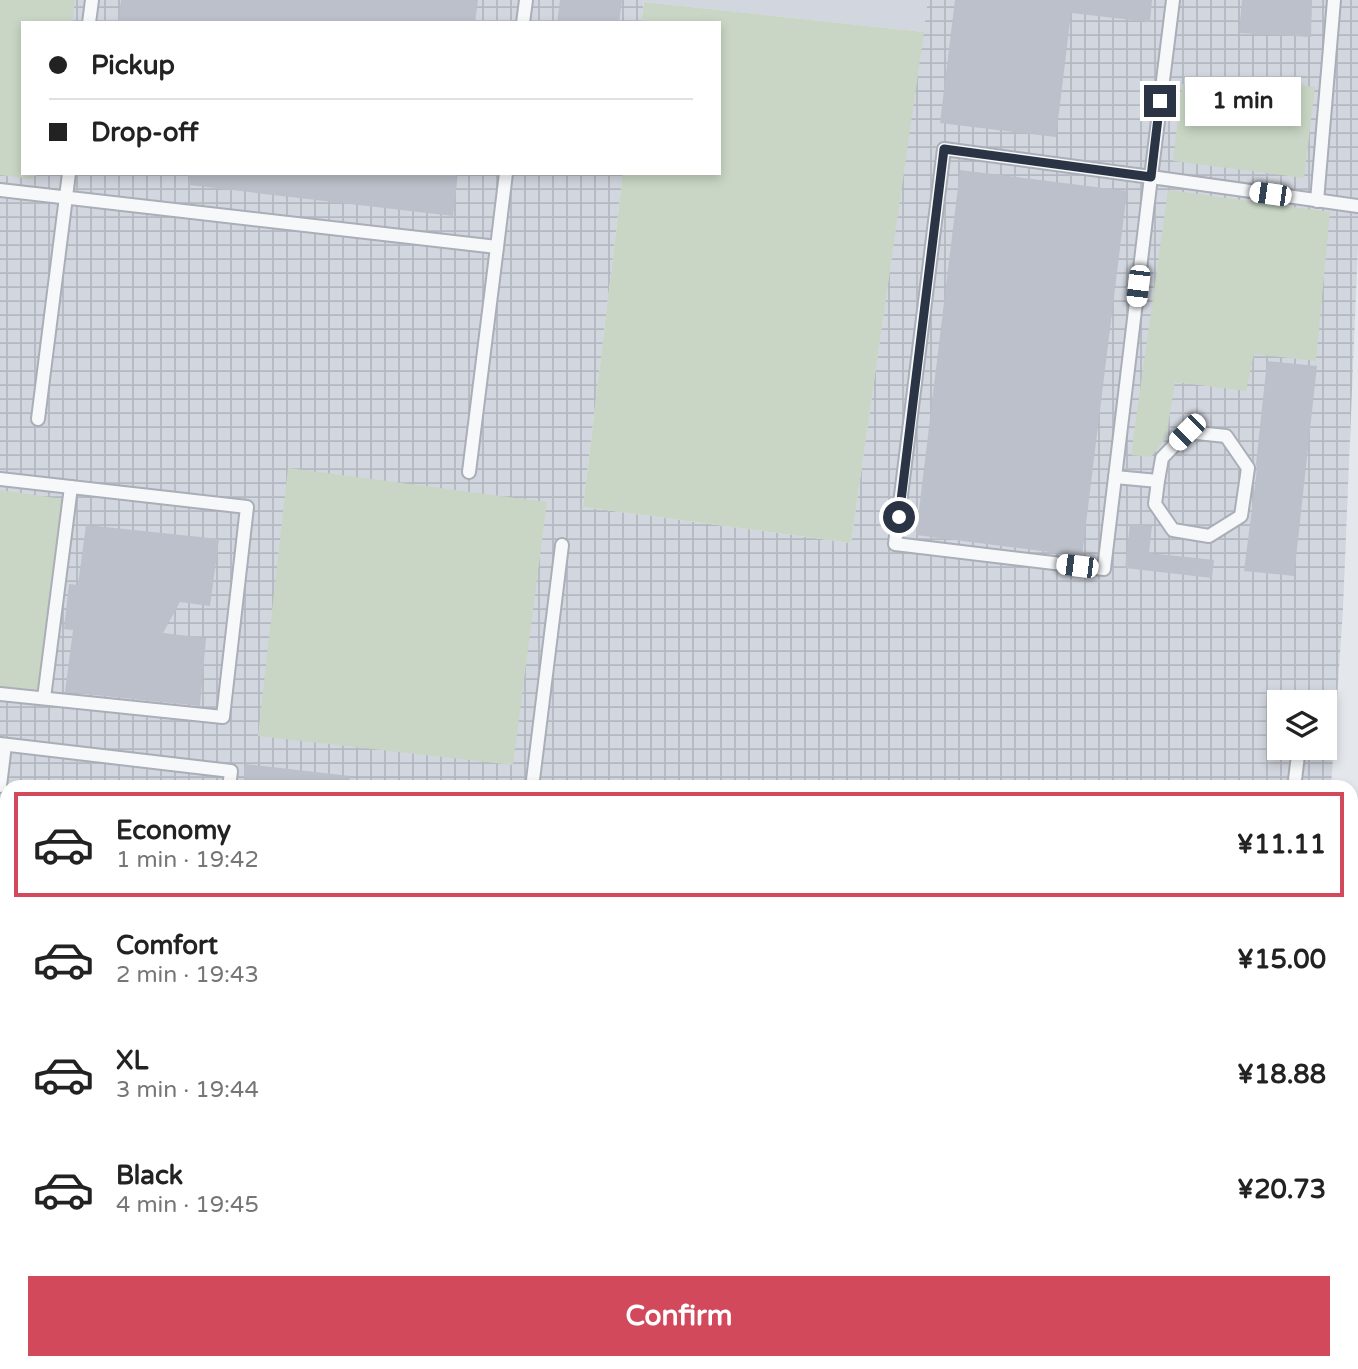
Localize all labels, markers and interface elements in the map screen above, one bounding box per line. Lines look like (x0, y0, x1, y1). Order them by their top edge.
text: Pickup (91, 50, 175, 81)
callout: 1 min (1184, 76, 1300, 126)
route end (1144, 85, 1176, 117)
text: 1 min (1212, 87, 1274, 115)
text: Drop-off (91, 117, 198, 148)
car (1248, 181, 1293, 207)
car (1126, 264, 1151, 308)
car (1165, 410, 1210, 454)
route start (883, 501, 915, 533)
car (1055, 553, 1100, 579)
map controls (1267, 690, 1337, 760)
button: layers (1267, 690, 1337, 760)
icon: car (32, 813, 95, 876)
text: Economy (116, 815, 231, 846)
text: ¥11.11 (1237, 829, 1326, 860)
text: 1 min · 19:42 (116, 846, 259, 874)
icon: car (32, 928, 95, 991)
text: Comfort (116, 930, 218, 961)
text: ¥15.00 (1237, 944, 1326, 975)
text: 2 min · 19:43 (116, 961, 259, 989)
icon: car (32, 1043, 95, 1106)
text: XL (116, 1045, 148, 1076)
text: ¥18.88 (1237, 1059, 1326, 1090)
text: 3 min · 19:44 (116, 1076, 259, 1104)
icon: car (32, 1158, 95, 1221)
text: Black (116, 1160, 183, 1191)
text: ¥20.73 (1237, 1174, 1326, 1205)
text: 4 min · 19:45 (116, 1191, 259, 1219)
button: Confirm (28, 1276, 1330, 1356)

